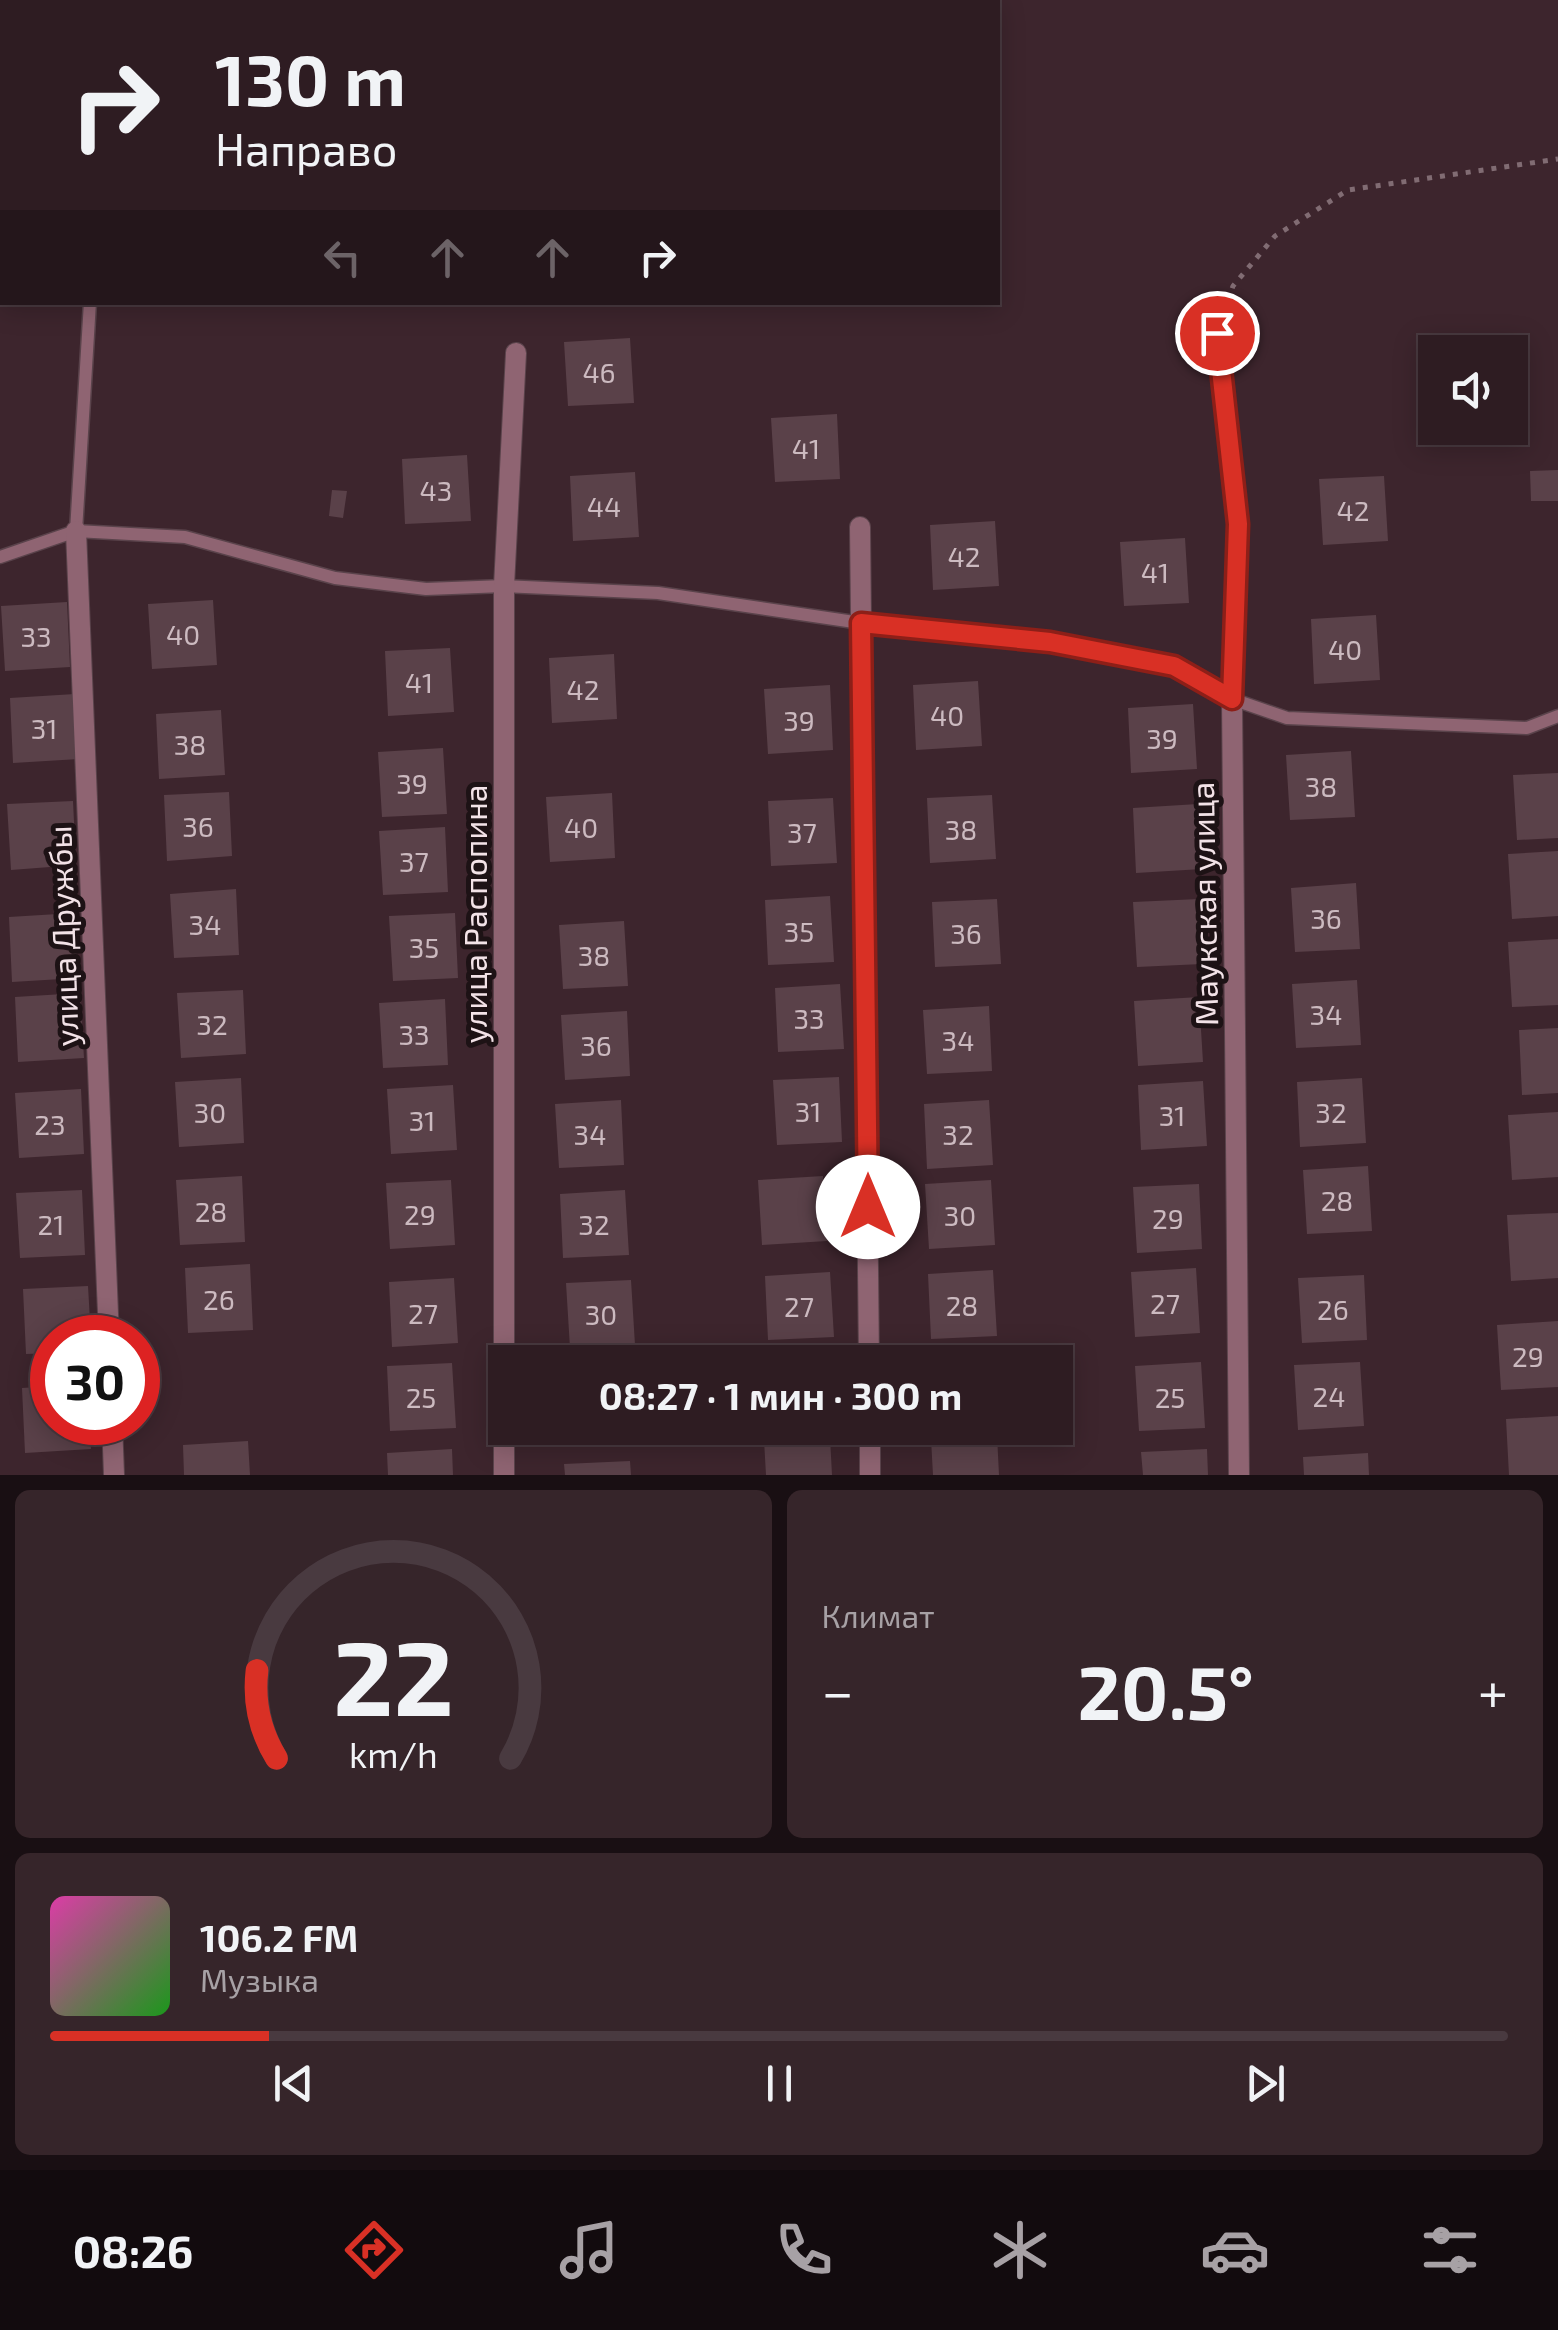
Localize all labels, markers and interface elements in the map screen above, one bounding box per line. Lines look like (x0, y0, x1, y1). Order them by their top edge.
text: 130 m (215, 36, 406, 120)
icon: right (50, 40, 180, 170)
text: Направо (215, 121, 397, 175)
icon: left (315, 230, 370, 285)
icon: ahead (420, 230, 475, 285)
icon: ahead (525, 230, 580, 285)
icon: right (630, 230, 685, 285)
pin (1175, 291, 1260, 376)
icon: arrive (1190, 306, 1245, 361)
map controls (1418, 335, 1528, 445)
button: sound (1418, 335, 1528, 445)
house number: 46 (582, 355, 616, 389)
house number: 41 (792, 431, 820, 465)
house number: 43 (420, 473, 452, 507)
house number: 44 (587, 489, 621, 523)
house number: 42 (1337, 493, 1369, 527)
house number: 42 (948, 539, 980, 573)
house number: 41 (1141, 555, 1169, 589)
house number: 40 (166, 617, 200, 651)
house number: 33 (20, 619, 52, 653)
house number: 40 (1328, 632, 1362, 666)
house number: 41 (405, 665, 433, 699)
house number: 42 (567, 672, 599, 706)
house number: 40 (930, 698, 964, 732)
house number: 39 (783, 703, 815, 737)
house number: 31 (31, 711, 57, 745)
house number: 39 (1146, 721, 1178, 755)
house number: 38 (174, 727, 206, 761)
house number: 39 (396, 766, 428, 800)
house number: 38 (1305, 769, 1337, 803)
street label: Маукская улица (1182, 782, 1225, 1026)
street label: улица Распопина (455, 785, 494, 1043)
house number: 36 (182, 809, 214, 843)
house number: 40 (564, 810, 598, 844)
house number: 38 (945, 812, 977, 846)
house number: 37 (787, 815, 817, 849)
street label: улица Дружбы (39, 825, 86, 1047)
house number: 37 (399, 844, 429, 878)
house number: 36 (1310, 901, 1342, 935)
house number: 34 (189, 907, 221, 941)
house number: 35 (784, 914, 814, 948)
house number: 36 (950, 916, 982, 950)
house number: 35 (409, 930, 439, 964)
house number: 38 (578, 938, 610, 972)
house number: 34 (1310, 997, 1342, 1031)
house number: 33 (793, 1001, 825, 1035)
house number: 32 (196, 1007, 228, 1041)
house number: 33 (398, 1017, 430, 1051)
house number: 34 (942, 1023, 974, 1057)
house number: 36 (580, 1028, 612, 1062)
house number: 31 (795, 1094, 821, 1128)
house number: 30 (194, 1095, 226, 1129)
house number: 32 (1315, 1095, 1347, 1129)
house number: 31 (1159, 1098, 1185, 1132)
house number: 31 (409, 1103, 435, 1137)
house number: 23 (34, 1107, 66, 1141)
house number: 34 (574, 1117, 606, 1151)
house number: 32 (942, 1117, 974, 1151)
position arrow (816, 1155, 920, 1259)
house number: 28 (1321, 1183, 1353, 1217)
house number: 28 (195, 1194, 227, 1228)
house number: 29 (404, 1197, 436, 1231)
house number: 30 (944, 1198, 976, 1232)
house number: 29 (1152, 1201, 1184, 1235)
house number: 21 (38, 1207, 64, 1241)
house number: 32 (578, 1207, 610, 1241)
house number: 26 (203, 1282, 235, 1316)
house number: 27 (1150, 1286, 1180, 1320)
house number: 28 (946, 1288, 978, 1322)
house number: 27 (784, 1289, 814, 1323)
house number: 26 (1317, 1292, 1349, 1326)
house number: 27 (408, 1296, 438, 1330)
house number: 30 (585, 1297, 617, 1331)
speed limit sign: 30 (30, 1315, 160, 1445)
house number: 29 (1512, 1339, 1544, 1373)
text: 08:27 · 1 мин · 300 m (599, 1372, 962, 1418)
house number: 24 (1313, 1379, 1345, 1413)
house number: 25 (406, 1380, 436, 1414)
house number: 25 (1155, 1380, 1185, 1414)
text: Климат (822, 1596, 935, 1634)
text: 22 (333, 1612, 454, 1737)
text: 20.5° (1077, 1645, 1254, 1735)
text: − (822, 1657, 854, 1723)
text: + (1478, 1657, 1508, 1723)
text: km/h (349, 1732, 438, 1775)
text: 106.2 FM (200, 1914, 358, 1960)
text: Музыка (200, 1960, 319, 1998)
icon: previous (266, 2056, 321, 2111)
icon: pause (752, 2056, 807, 2111)
icon: next (1238, 2056, 1293, 2111)
icon: directions (339, 2215, 409, 2285)
icon: music (554, 2215, 624, 2285)
icon: phone (769, 2215, 839, 2285)
icon: climate (985, 2215, 1055, 2285)
icon: car (1200, 2215, 1270, 2285)
icon: filters (1415, 2215, 1485, 2285)
text: 08:26 (73, 2223, 193, 2277)

